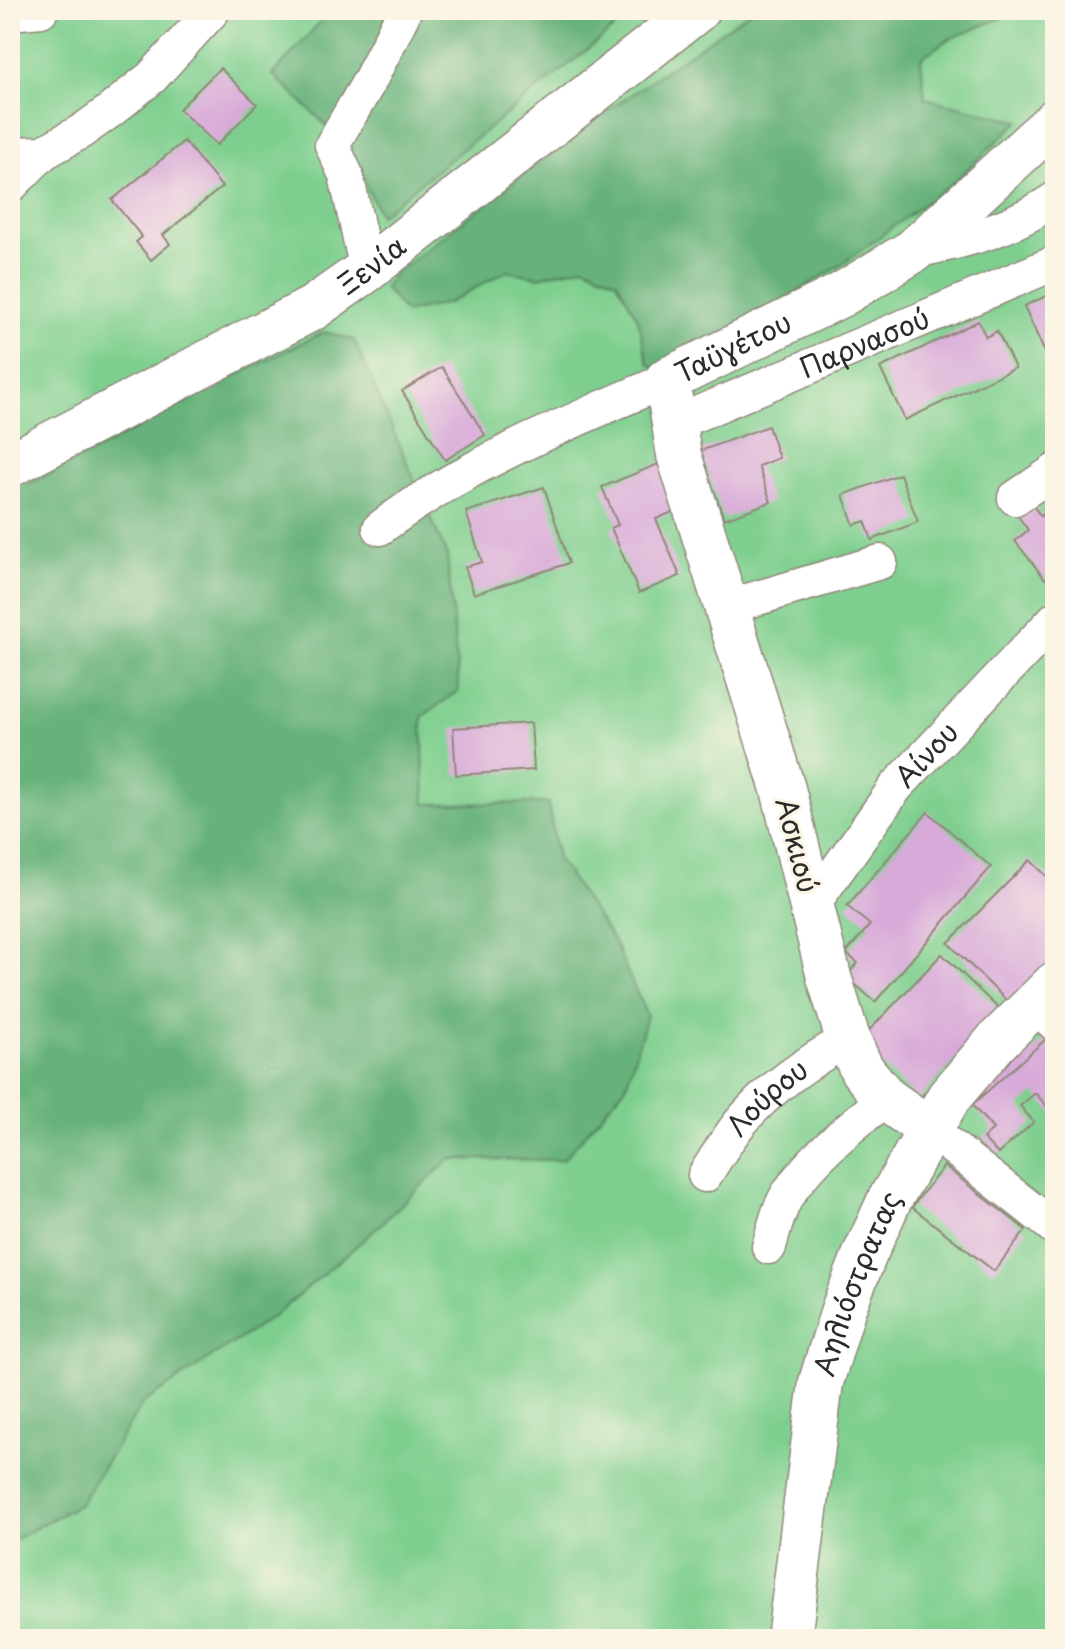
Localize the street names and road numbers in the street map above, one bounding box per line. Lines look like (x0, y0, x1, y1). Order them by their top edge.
street label: Ξενία (328, 224, 415, 305)
street label: Παρνασού (793, 295, 936, 388)
street label: Ταϋγέτου (667, 300, 798, 393)
street label: Αίνου (883, 711, 968, 796)
street label: Ασκιού (766, 792, 831, 897)
street label: Λούρου (715, 1047, 816, 1145)
street label: Αηλιόστρατας (801, 1184, 911, 1381)

